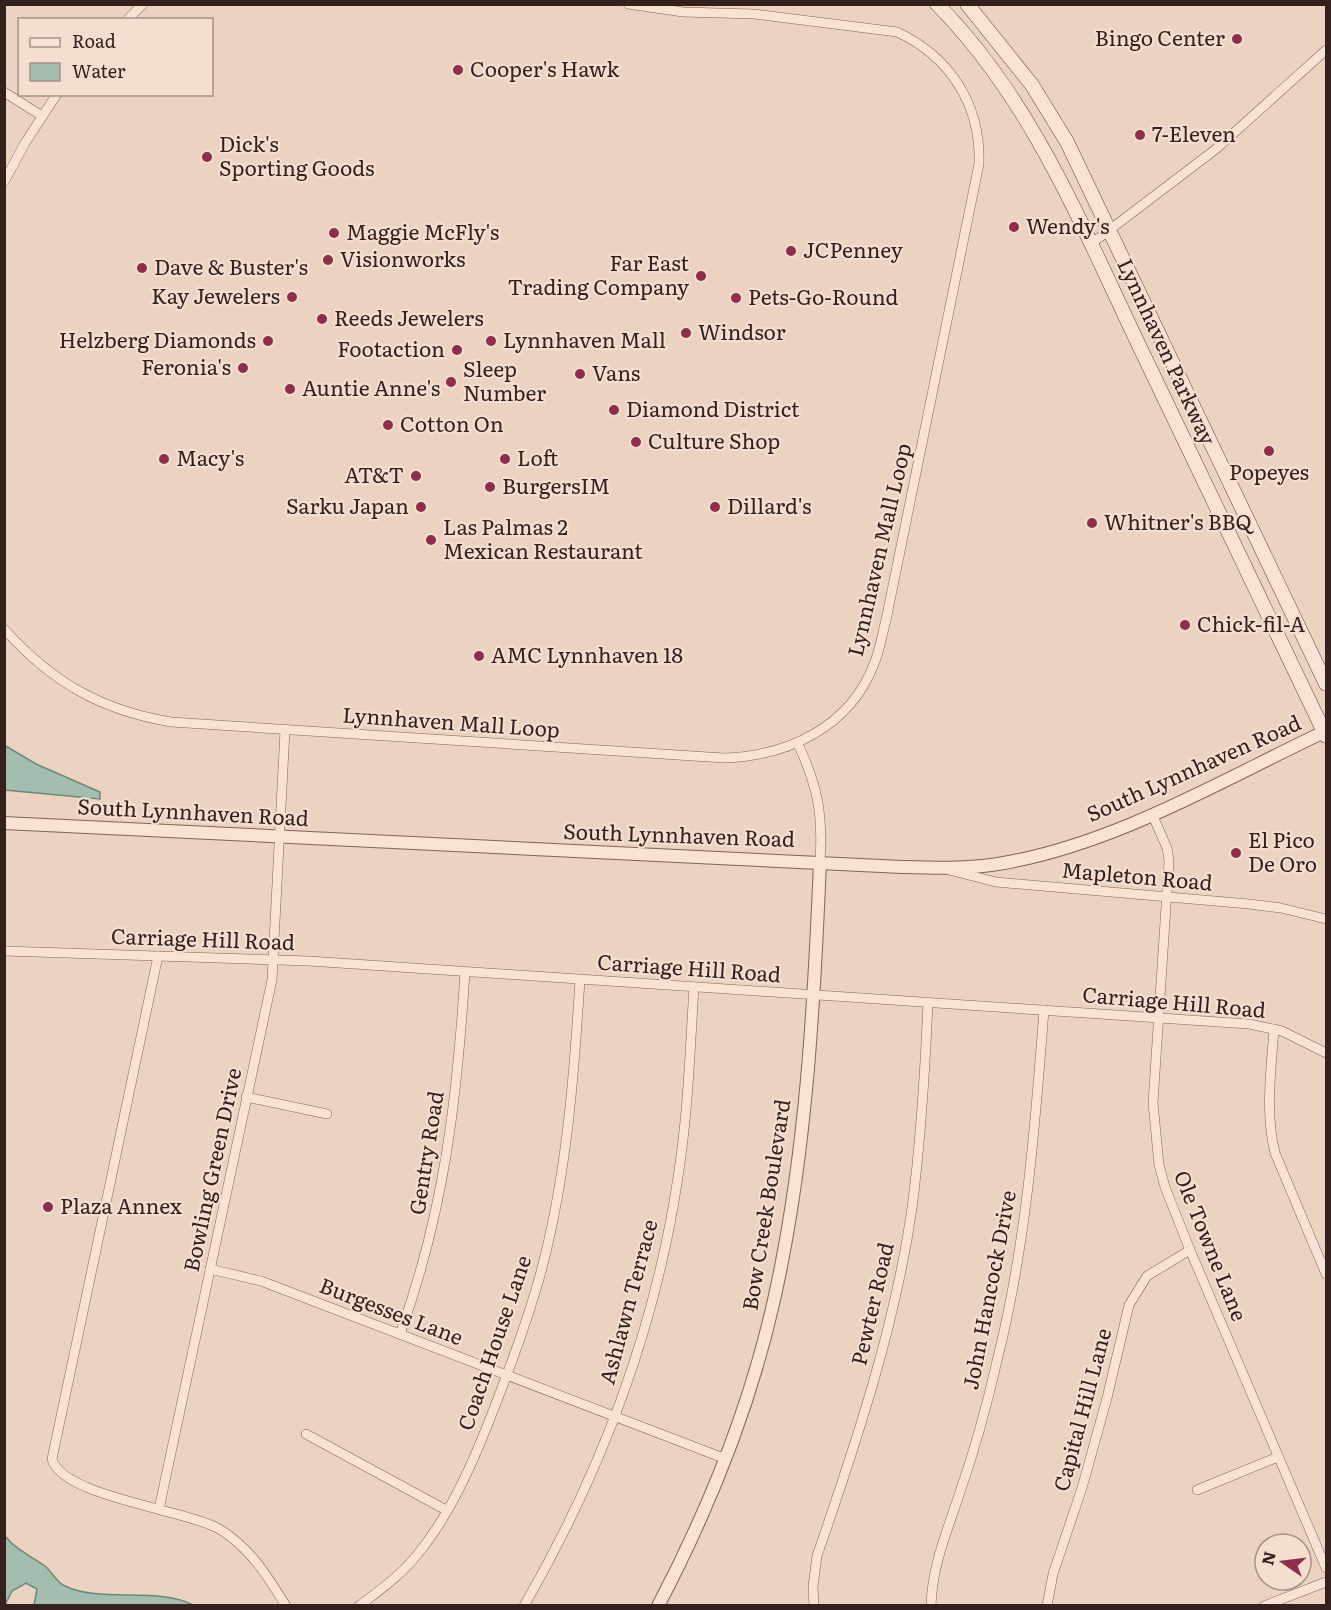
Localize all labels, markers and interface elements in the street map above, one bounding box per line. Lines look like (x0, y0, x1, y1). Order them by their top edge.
legend (18, 18, 213, 96)
place label: Bingo Center (1095, 21, 1225, 52)
text: Road (72, 27, 116, 54)
marker: Bingo Center (1230, 32, 1244, 46)
place label: Cooper's Hawk (470, 52, 619, 83)
text: Water (72, 57, 126, 84)
marker: Cooper's Hawk (451, 63, 465, 77)
place label: 7-Eleven (1152, 117, 1236, 148)
place label: Dick's Sporting Goods (219, 127, 375, 182)
marker: 7-Eleven (1133, 128, 1147, 142)
marker: Dick's Sporting Goods (200, 150, 214, 164)
place label: Wendy's (1026, 209, 1110, 240)
place label: Maggie McFly's (346, 215, 499, 246)
marker: Wendy's (1007, 220, 1021, 234)
marker: Maggie McFly's (327, 226, 341, 240)
place label: JCPenney (803, 233, 904, 264)
place label: Visionworks (340, 242, 466, 273)
marker: JCPenney (784, 244, 798, 258)
place label: Far East Trading Company (507, 246, 690, 301)
place label: Dave & Buster's (154, 250, 308, 281)
marker: Visionworks (321, 253, 335, 267)
street label: Lynnhaven Parkway (1111, 253, 1226, 450)
marker: Dave & Buster's (135, 261, 149, 275)
marker: Far East Trading Company (694, 269, 708, 283)
place label: Kay Jewelers (151, 279, 280, 310)
place label: Pets-Go-Round (748, 280, 899, 311)
marker: Kay Jewelers (285, 290, 299, 304)
marker: Pets-Go-Round (729, 291, 743, 305)
place label: Reeds Jewelers (334, 301, 484, 332)
marker: Reeds Jewelers (315, 312, 329, 326)
place label: Windsor (698, 315, 786, 346)
place label: Helzberg Diamonds (59, 323, 256, 354)
place label: Lynnhaven Mall (503, 323, 666, 354)
marker: Windsor (679, 326, 693, 340)
place label: Footaction (337, 332, 445, 363)
marker: Helzberg Diamonds (261, 334, 275, 348)
marker: Lynnhaven Mall (484, 334, 498, 348)
marker: Footaction (450, 343, 464, 357)
place label: Feronia's (141, 350, 231, 381)
place label: Sleep Number (463, 352, 546, 407)
place label: Vans (592, 356, 640, 387)
marker: Feronia's (236, 361, 250, 375)
marker: Vans (573, 367, 587, 381)
place label: Auntie Anne's (302, 371, 440, 402)
marker: Sleep Number (444, 375, 458, 389)
marker: Auntie Anne's (283, 382, 297, 396)
place label: Diamond District (626, 392, 800, 423)
marker: Diamond District (607, 403, 621, 417)
place label: Cotton On (400, 407, 504, 438)
marker: Cotton On (381, 418, 395, 432)
place label: Culture Shop (648, 424, 780, 455)
marker: Culture Shop (629, 435, 643, 449)
street label: Lynnhaven Mall Loop (838, 440, 917, 659)
place label: Macy's (176, 441, 244, 472)
place label: Loft (517, 441, 559, 472)
marker: Popeyes (1262, 444, 1276, 458)
marker: Macy's (157, 452, 171, 466)
marker: Loft (498, 452, 512, 466)
place label: Popeyes (1229, 455, 1309, 486)
place label: AT&T (344, 458, 404, 489)
marker: AT&T (409, 469, 423, 483)
place label: BurgersIM (502, 469, 610, 500)
marker: BurgersIM (483, 480, 497, 494)
place label: Sarku Japan (286, 489, 409, 520)
place label: Dillard's (727, 489, 812, 520)
marker: Sarku Japan (414, 500, 428, 514)
marker: Dillard's (708, 500, 722, 514)
place label: Whitner's BBQ (1104, 505, 1254, 536)
place label: Las Palmas 2 Mexican Restaurant (443, 510, 643, 565)
marker: Whitner's BBQ (1085, 516, 1099, 530)
marker: Las Palmas 2 Mexican Restaurant (424, 533, 438, 547)
place label: Chick-fil-A (1197, 607, 1306, 638)
marker: Chick-fil-A (1178, 618, 1192, 632)
place label: AMC Lynnhaven 18 (491, 638, 683, 669)
marker: AMC Lynnhaven 18 (472, 649, 486, 663)
street label: Lynnhaven Mall Loop (341, 697, 561, 744)
street label: South Lynnhaven Road (1081, 705, 1305, 828)
street label: South Lynnhaven Road (77, 789, 310, 832)
street label: South Lynnhaven Road (563, 814, 796, 853)
place label: El Pico De Oro (1248, 823, 1317, 878)
marker: El Pico De Oro (1229, 846, 1243, 860)
street label: Mapleton Road (1060, 852, 1214, 897)
street label: Carriage Hill Road (111, 919, 296, 956)
street label: Carriage Hill Road (596, 945, 782, 988)
street label: Carriage Hill Road (1081, 977, 1267, 1024)
street label: Bowling Green Drive (174, 1065, 247, 1274)
street label: Gentry Road (399, 1088, 450, 1217)
street label: Bow Creek Boulevard (733, 1097, 797, 1313)
street label: Ole Towne Lane (1168, 1165, 1257, 1325)
street label: John Hancock Drive (953, 1187, 1022, 1392)
place label: Plaza Annex (60, 1189, 182, 1220)
marker: Plaza Annex (41, 1200, 55, 1214)
street label: Ashlawn Terrace (590, 1215, 664, 1387)
street label: Pewter Road (841, 1239, 900, 1368)
street label: Coach House Lane (448, 1250, 537, 1434)
street label: Burgesses Lane (316, 1268, 468, 1351)
street label: Capital Hill Lane (1044, 1324, 1117, 1494)
north arrow (1253, 1532, 1313, 1592)
text: N (1254, 1549, 1281, 1568)

